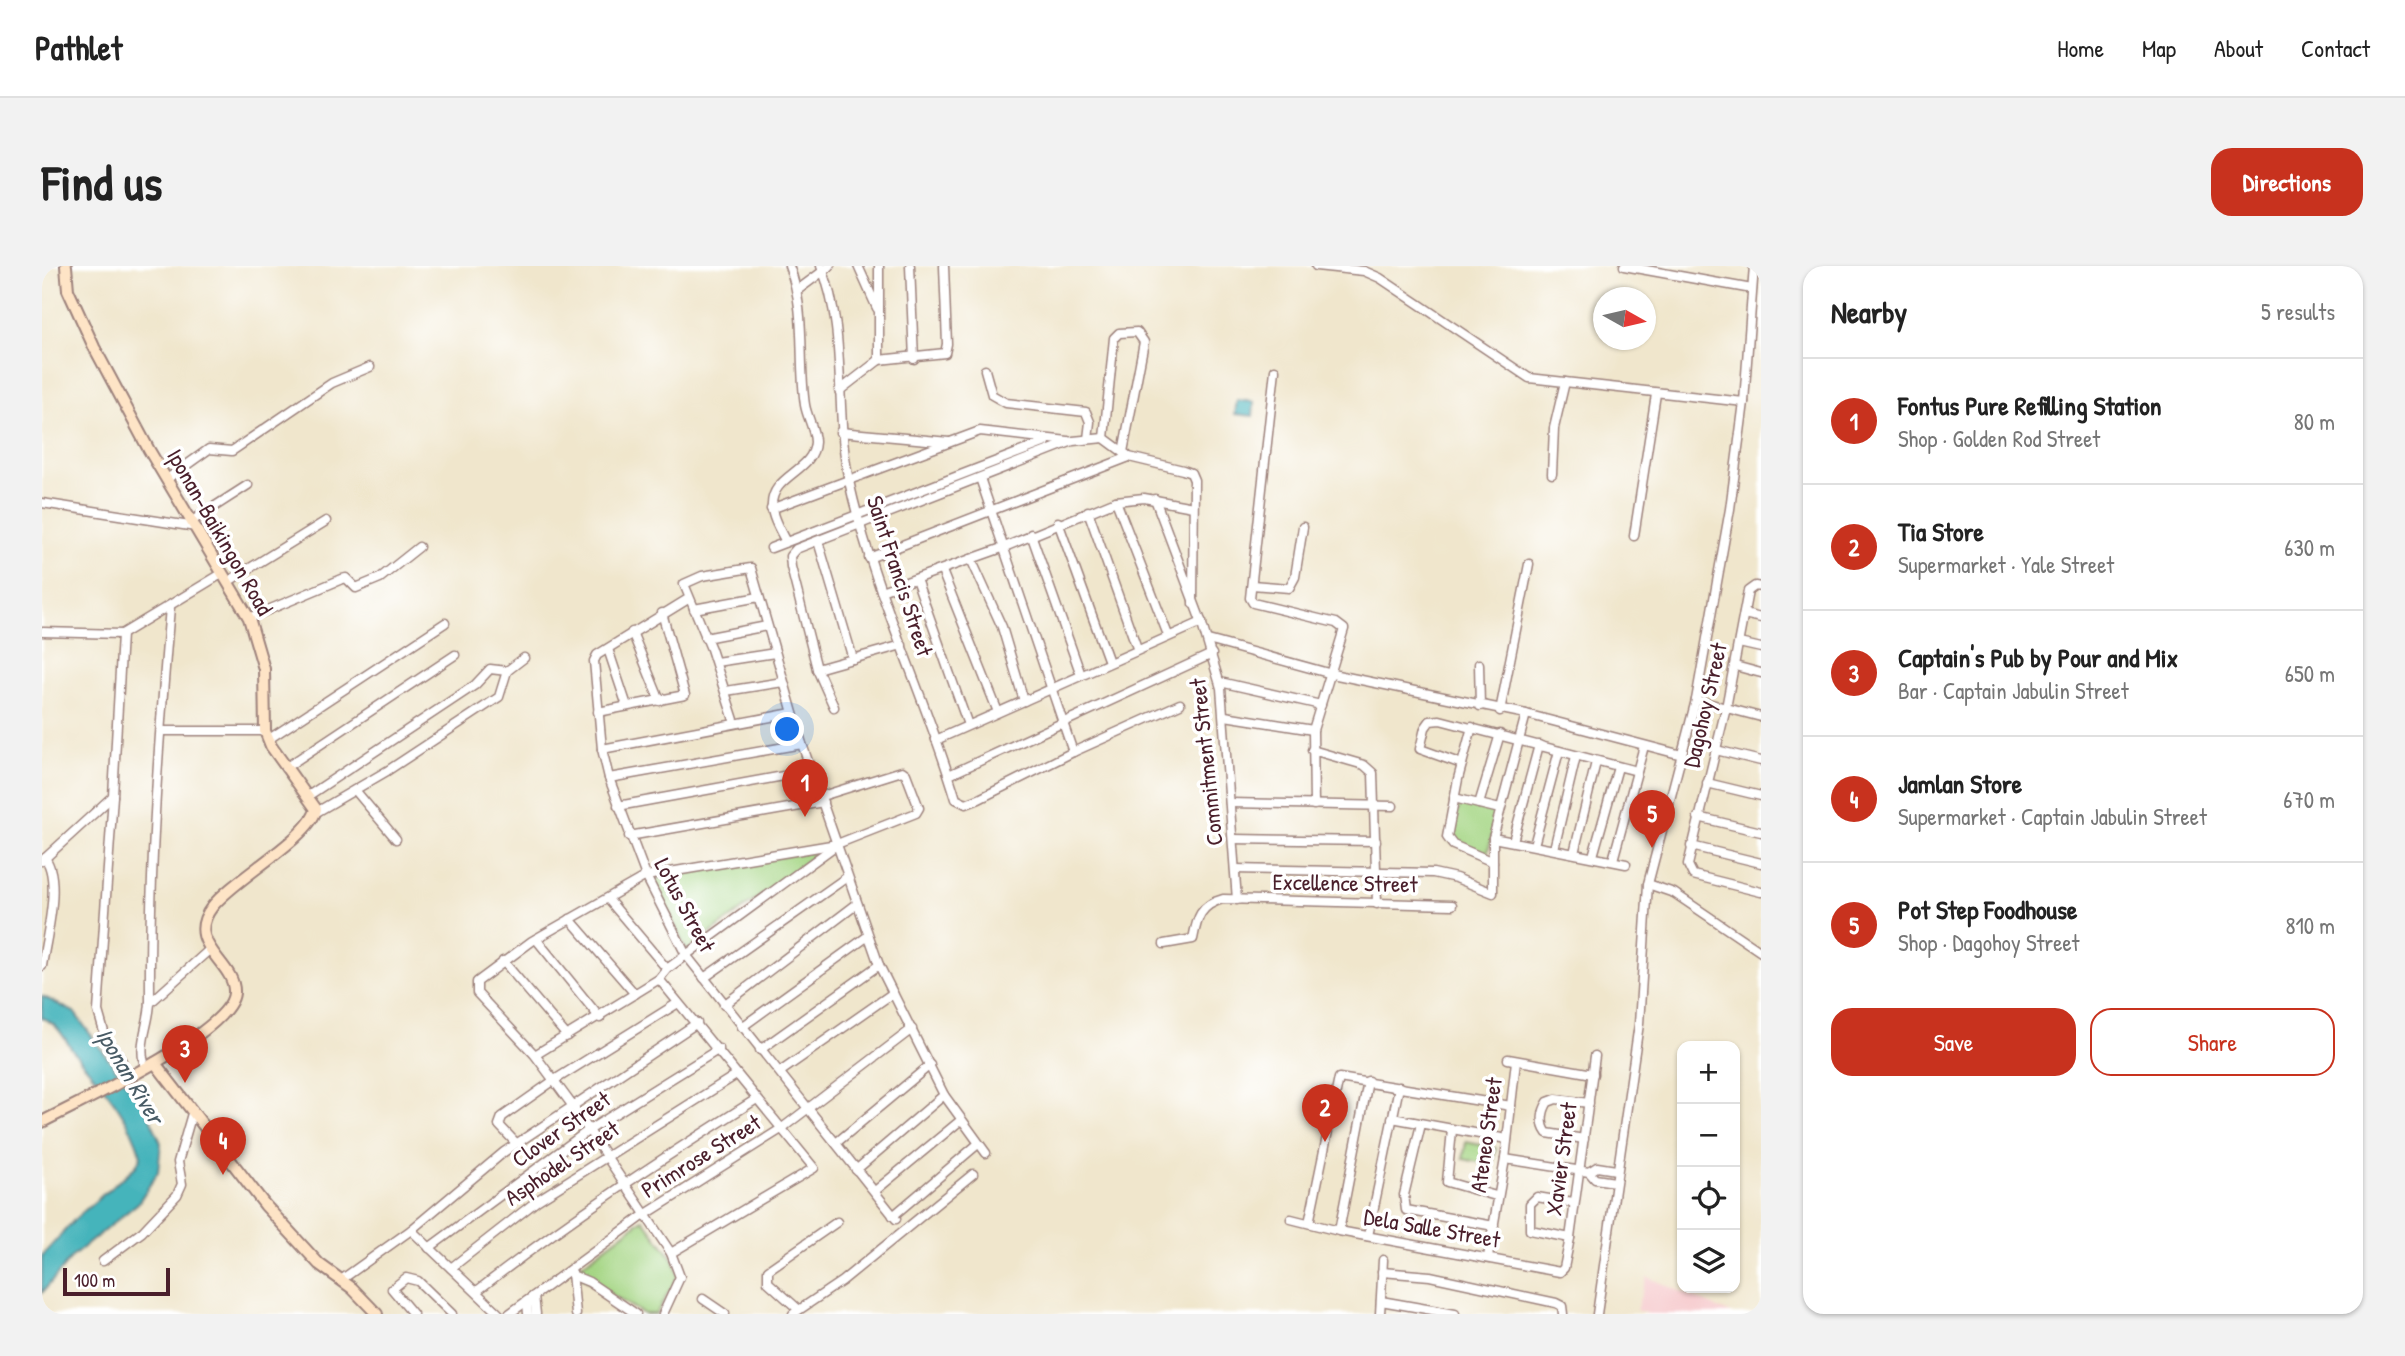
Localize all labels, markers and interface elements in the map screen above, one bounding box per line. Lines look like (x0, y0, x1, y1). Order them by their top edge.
text: Pathlet (35, 26, 122, 70)
text: Home (2057, 32, 2104, 64)
text: Map (2142, 32, 2176, 64)
text: About (2214, 32, 2263, 64)
text: Contact (2301, 32, 2370, 64)
button: Directions (2211, 148, 2363, 216)
text: Find us (42, 149, 162, 215)
north arrow (1593, 287, 1656, 350)
text: Nearby (1831, 292, 1907, 332)
text: 5 results (2261, 296, 2335, 327)
text: Fontus Pure Refilling Station (1898, 388, 2162, 423)
text: 1 (1850, 406, 1858, 437)
text: 80 m (2294, 406, 2335, 437)
text: Shop · Golden Rod Street (1898, 423, 2100, 454)
street label: Iponan-Baikingon Road (160, 443, 281, 621)
street label: Saint Francis Street (860, 492, 941, 661)
text: Tia Store (1898, 514, 1984, 549)
text: 2 (1849, 532, 1859, 563)
text: 630 m (2284, 532, 2335, 563)
text: Supermarket · Yale Street (1898, 549, 2114, 580)
street label: Dagohoy Street (1675, 638, 1734, 770)
text: Captain's Pub by Pour and Mix (1898, 640, 2178, 675)
text: 3 (1849, 658, 1859, 689)
text: 650 m (2285, 658, 2335, 689)
text: Bar · Captain Jabulin Street (1898, 675, 2129, 706)
street label: Commitment Street (1181, 676, 1230, 847)
your location (770, 712, 804, 746)
pin: 1 (782, 759, 828, 817)
text: Jamlan Store (1898, 766, 2022, 801)
text: 4 (1850, 784, 1858, 815)
text: 670 m (2283, 784, 2335, 815)
pin: 5 (1629, 790, 1675, 848)
text: Supermarket · Captain Jabulin Street (1898, 801, 2207, 832)
street label: Lotus Street (648, 852, 724, 958)
street label: Excellence Street (1272, 866, 1419, 899)
text: Pot Step Foodhouse (1898, 892, 2077, 927)
text: 5 (1849, 910, 1859, 941)
text: 810 m (2285, 910, 2335, 941)
text: Shop · Dagohoy Street (1898, 927, 2079, 958)
button: Save (1831, 1008, 2076, 1076)
button: Share (2090, 1008, 2335, 1076)
water label: Iponan River (89, 1021, 174, 1132)
pin: 3 (162, 1025, 208, 1083)
map controls (1677, 1041, 1740, 1293)
button: + (1677, 1041, 1740, 1104)
street label: Ateneo Street (1462, 1074, 1509, 1194)
street label: Clover Street (505, 1083, 617, 1174)
pin: 2 (1302, 1084, 1348, 1142)
street label: Xavier Street (1537, 1099, 1584, 1218)
button: − (1677, 1104, 1740, 1167)
street label: Primrose Street (635, 1106, 767, 1205)
street label: Asphodel Street (498, 1112, 626, 1212)
pin: 4 (200, 1117, 246, 1175)
button: locate (1677, 1167, 1740, 1230)
street label: Dela Salle Street (1361, 1200, 1504, 1255)
button: layers (1677, 1230, 1740, 1293)
scale bar (63, 1265, 170, 1297)
text: 100 m (74, 1267, 115, 1293)

